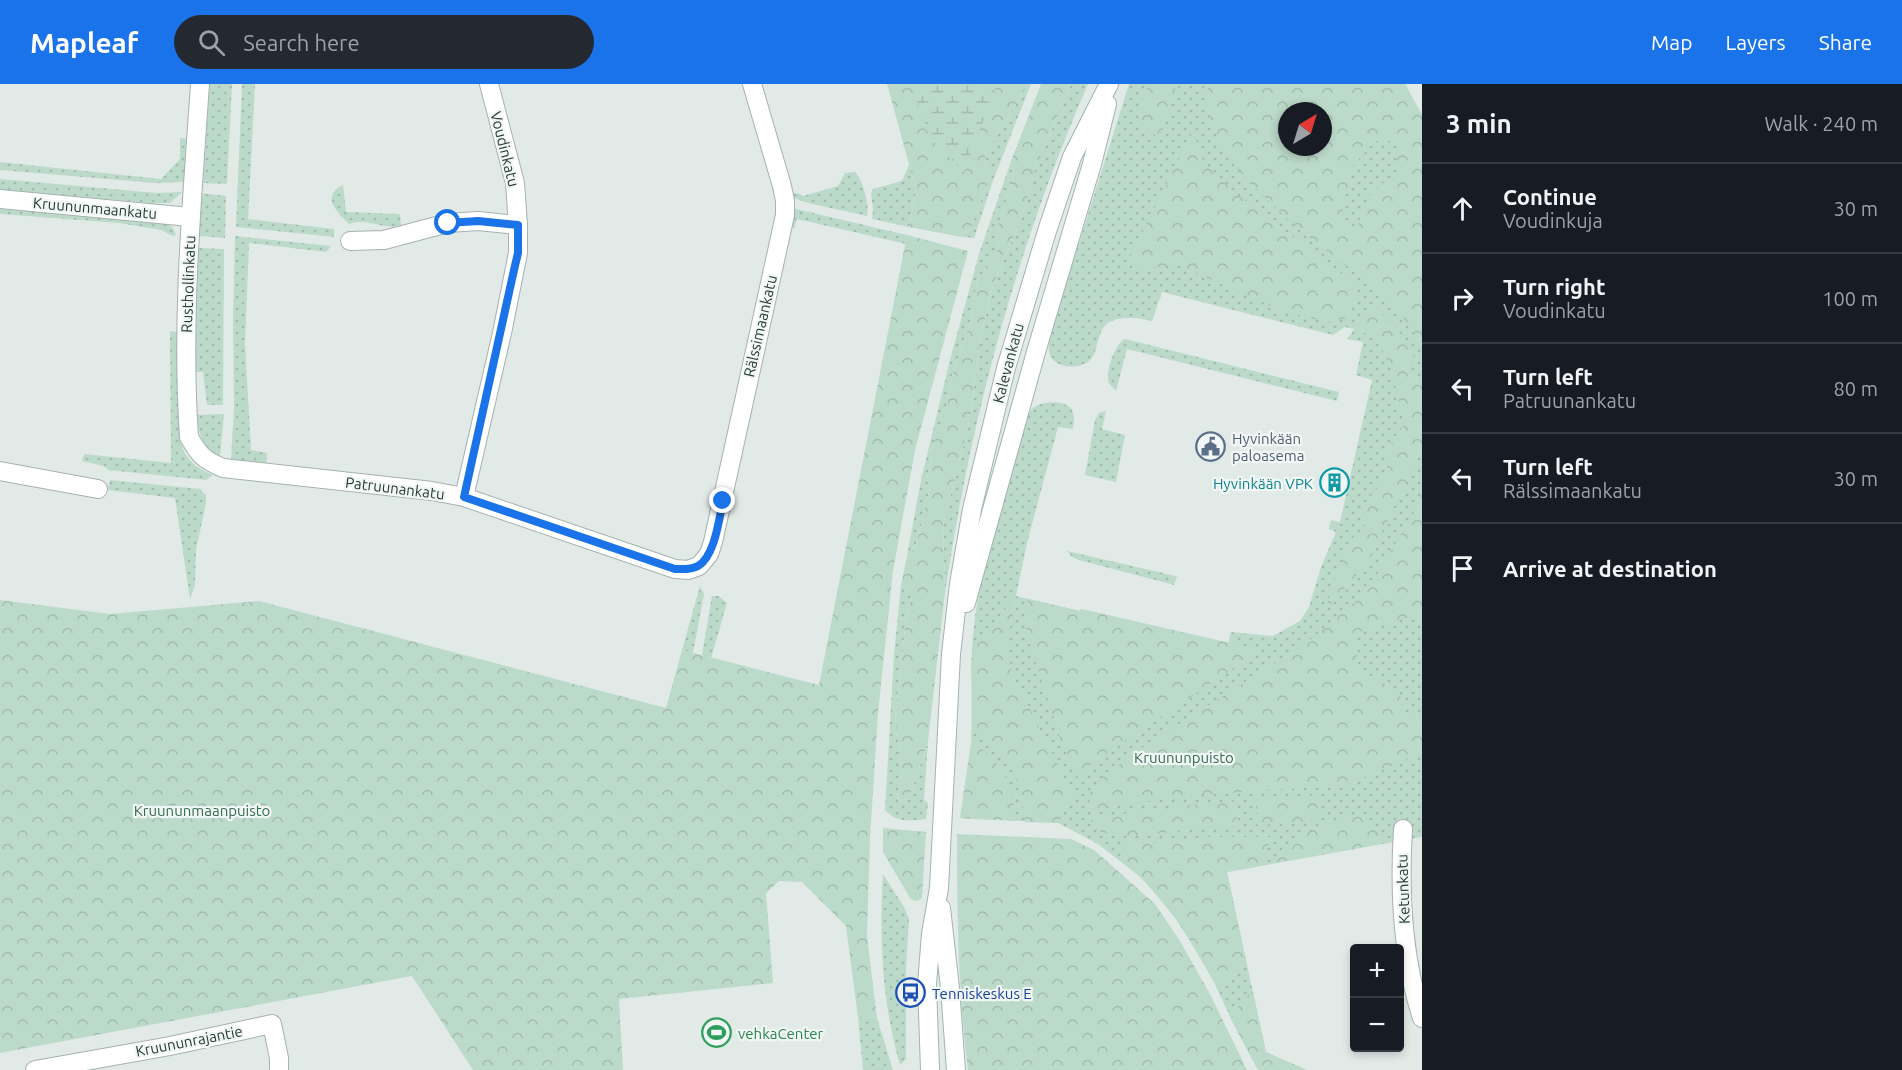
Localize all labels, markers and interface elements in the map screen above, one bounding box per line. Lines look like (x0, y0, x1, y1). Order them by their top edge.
search box (174, 15, 594, 69)
icon: search (195, 26, 228, 59)
text: Mapleaf (30, 27, 138, 58)
text: Search here (243, 30, 360, 55)
text: Map (1651, 30, 1692, 54)
text: Layers (1725, 30, 1786, 54)
text: Share (1819, 30, 1872, 54)
north arrow (1278, 102, 1332, 156)
text: 3 min (1446, 109, 1512, 138)
street label: Voudinkatu (487, 110, 523, 188)
text: Walk · 240 m (1765, 112, 1878, 135)
text: Continue (1503, 184, 1597, 209)
icon: ahead (1446, 192, 1479, 225)
street label: Kruununmaankatu (32, 194, 158, 222)
text: 30 m (1834, 197, 1878, 220)
route start (434, 209, 460, 235)
text: Voudinkuja (1503, 209, 1603, 232)
street label: Rusthollinkatu (178, 235, 198, 333)
street label: Rälssimaankatu (740, 273, 780, 379)
text: Turn right (1503, 274, 1605, 299)
icon: right (1446, 282, 1479, 315)
text: 100 m (1822, 287, 1878, 310)
text: Voudinkatu (1503, 299, 1606, 322)
street label: Kalevankatu (989, 321, 1027, 405)
text: Turn left (1503, 364, 1593, 389)
icon: left (1446, 372, 1479, 405)
text: 80 m (1834, 377, 1878, 400)
text: Patruunankatu (1503, 389, 1636, 412)
place label: Hyvinkään paloasema (1232, 430, 1304, 464)
public building icon: Hyvinkään paloasema (1195, 431, 1227, 463)
text: Turn left (1503, 454, 1593, 479)
icon: left (1446, 462, 1479, 495)
building icon: Hyvinkään VPK (1318, 467, 1350, 499)
text: 30 m (1834, 467, 1878, 490)
street label: Patruunankatu (344, 473, 446, 503)
place label: Hyvinkään VPK (1213, 475, 1313, 492)
text: Rälssimaankatu (1503, 479, 1642, 502)
route end (709, 487, 735, 513)
icon: arrive (1446, 552, 1479, 585)
text: Arrive at destination (1503, 556, 1717, 581)
park label: Kruununpuisto (1134, 749, 1234, 766)
park label: Kruununmaanpuisto (134, 802, 270, 819)
street label: Ketunkatu (1393, 854, 1413, 924)
map controls (1350, 944, 1404, 1052)
button: + (1350, 944, 1404, 998)
bus stop icon: Tenniskeskus E (895, 977, 927, 1009)
place label: Tenniskeskus E (932, 985, 1032, 1002)
button: − (1350, 998, 1404, 1052)
sports icon: vehkaCenter (701, 1017, 733, 1049)
street label: Kruununrajantie (134, 1022, 244, 1060)
place label: vehkaCenter (738, 1025, 824, 1042)

